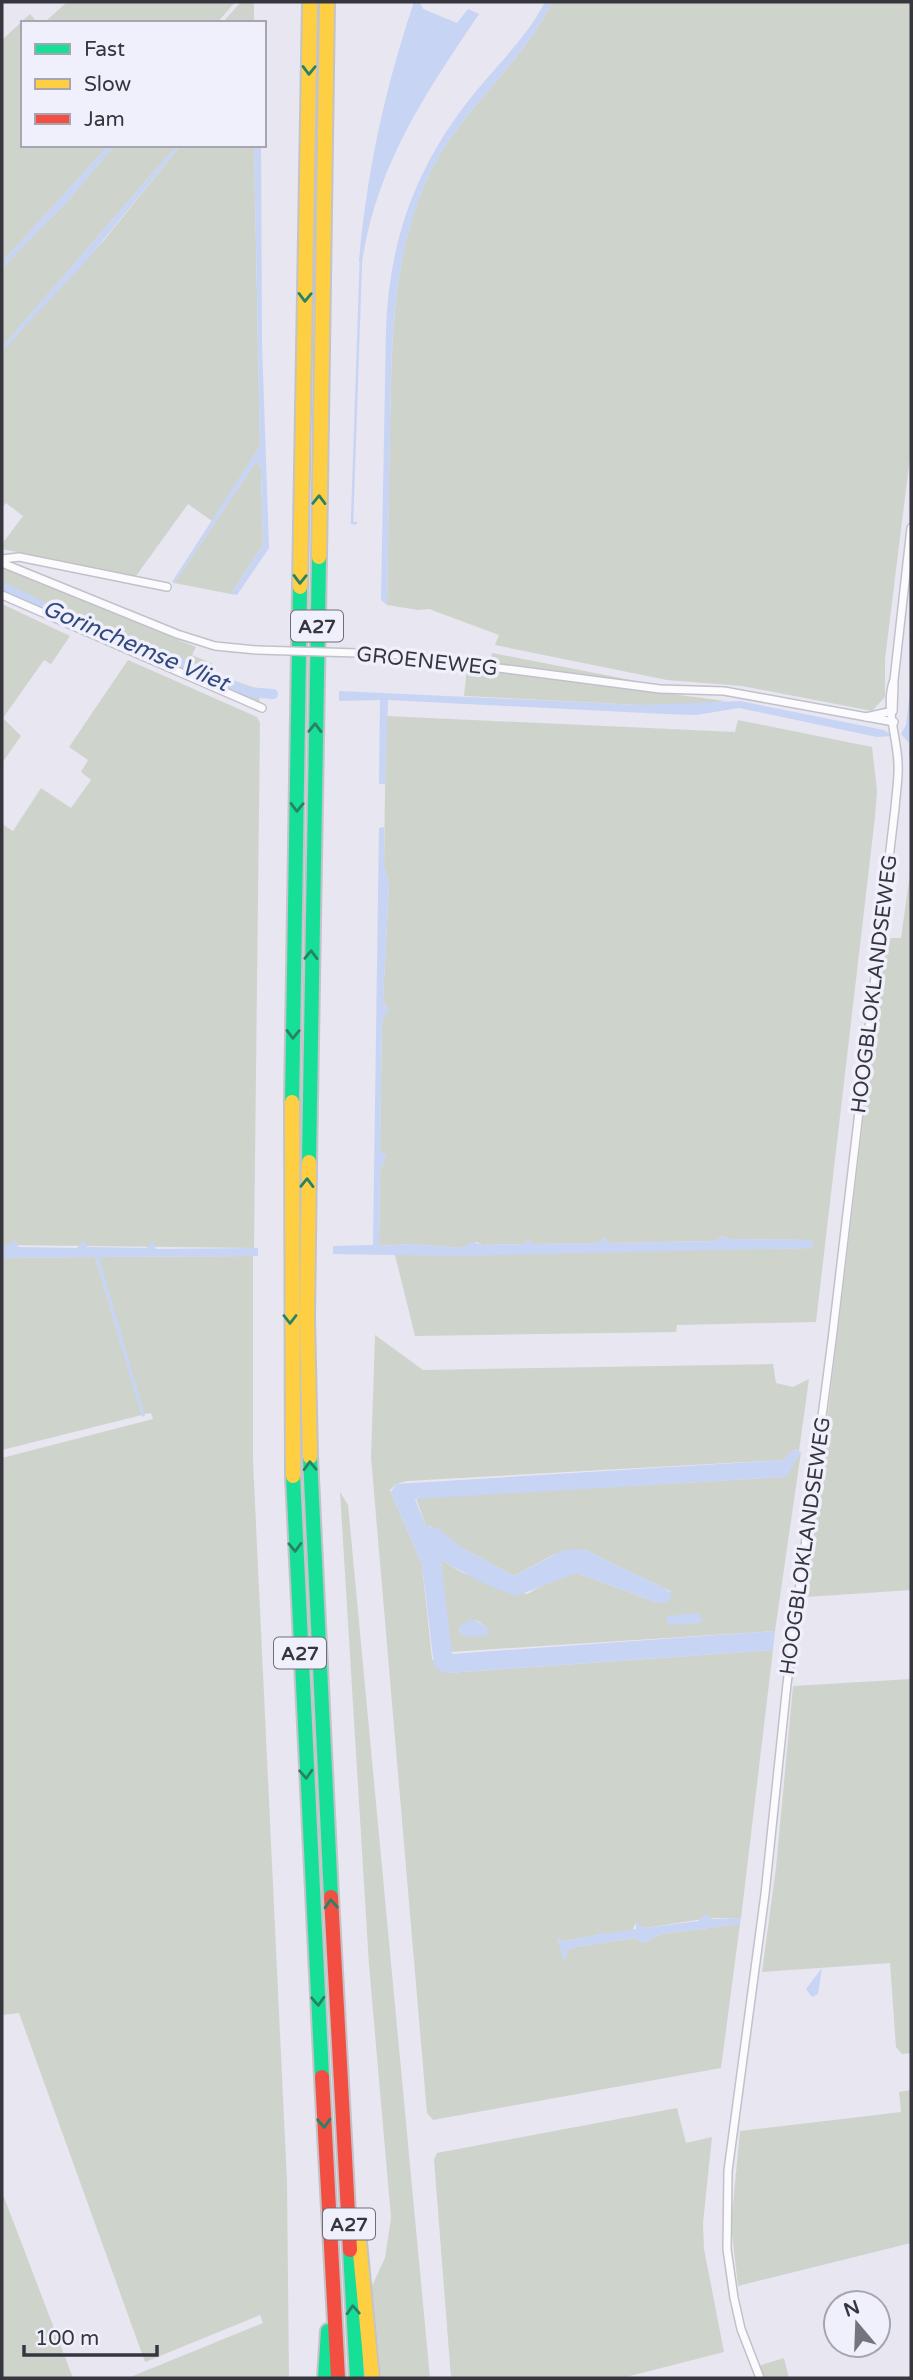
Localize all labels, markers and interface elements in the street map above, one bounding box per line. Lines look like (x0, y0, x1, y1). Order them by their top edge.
legend (21, 21, 266, 147)
text: Fast (84, 37, 125, 62)
one-way arrow (301, 65, 316, 76)
text: Slow (84, 72, 132, 97)
text: Jam (84, 107, 125, 132)
one-way arrow (297, 293, 313, 303)
one-way arrow (311, 495, 327, 505)
one-way arrow (293, 574, 308, 585)
water label: Gorinchemse Vliet (38, 594, 235, 699)
road number: A27 (291, 610, 343, 642)
street label: GROENEWEG (355, 642, 499, 681)
one-way arrow (307, 722, 323, 733)
one-way arrow (289, 802, 304, 813)
street label: HOOGBLOKLANDSEWEG (846, 853, 903, 1115)
one-way arrow (304, 950, 319, 961)
one-way arrow (285, 1029, 300, 1040)
one-way arrow (300, 1177, 315, 1188)
one-way arrow (282, 1314, 298, 1325)
street label: HOOGBLOKLANDSEWEG (775, 1415, 836, 1677)
one-way arrow (302, 1460, 318, 1471)
one-way arrow (288, 1541, 303, 1552)
road number: A27 (274, 1638, 326, 1668)
one-way arrow (298, 1769, 313, 1780)
one-way arrow (324, 1899, 339, 1910)
one-way arrow (310, 1996, 325, 2007)
one-way arrow (317, 2118, 332, 2129)
road number: A27 (323, 2208, 375, 2240)
north arrow (822, 2289, 892, 2359)
text: N (841, 2296, 863, 2322)
one-way arrow (346, 2304, 361, 2315)
scale bar (24, 2314, 158, 2358)
text: 100 m (35, 2326, 99, 2351)

